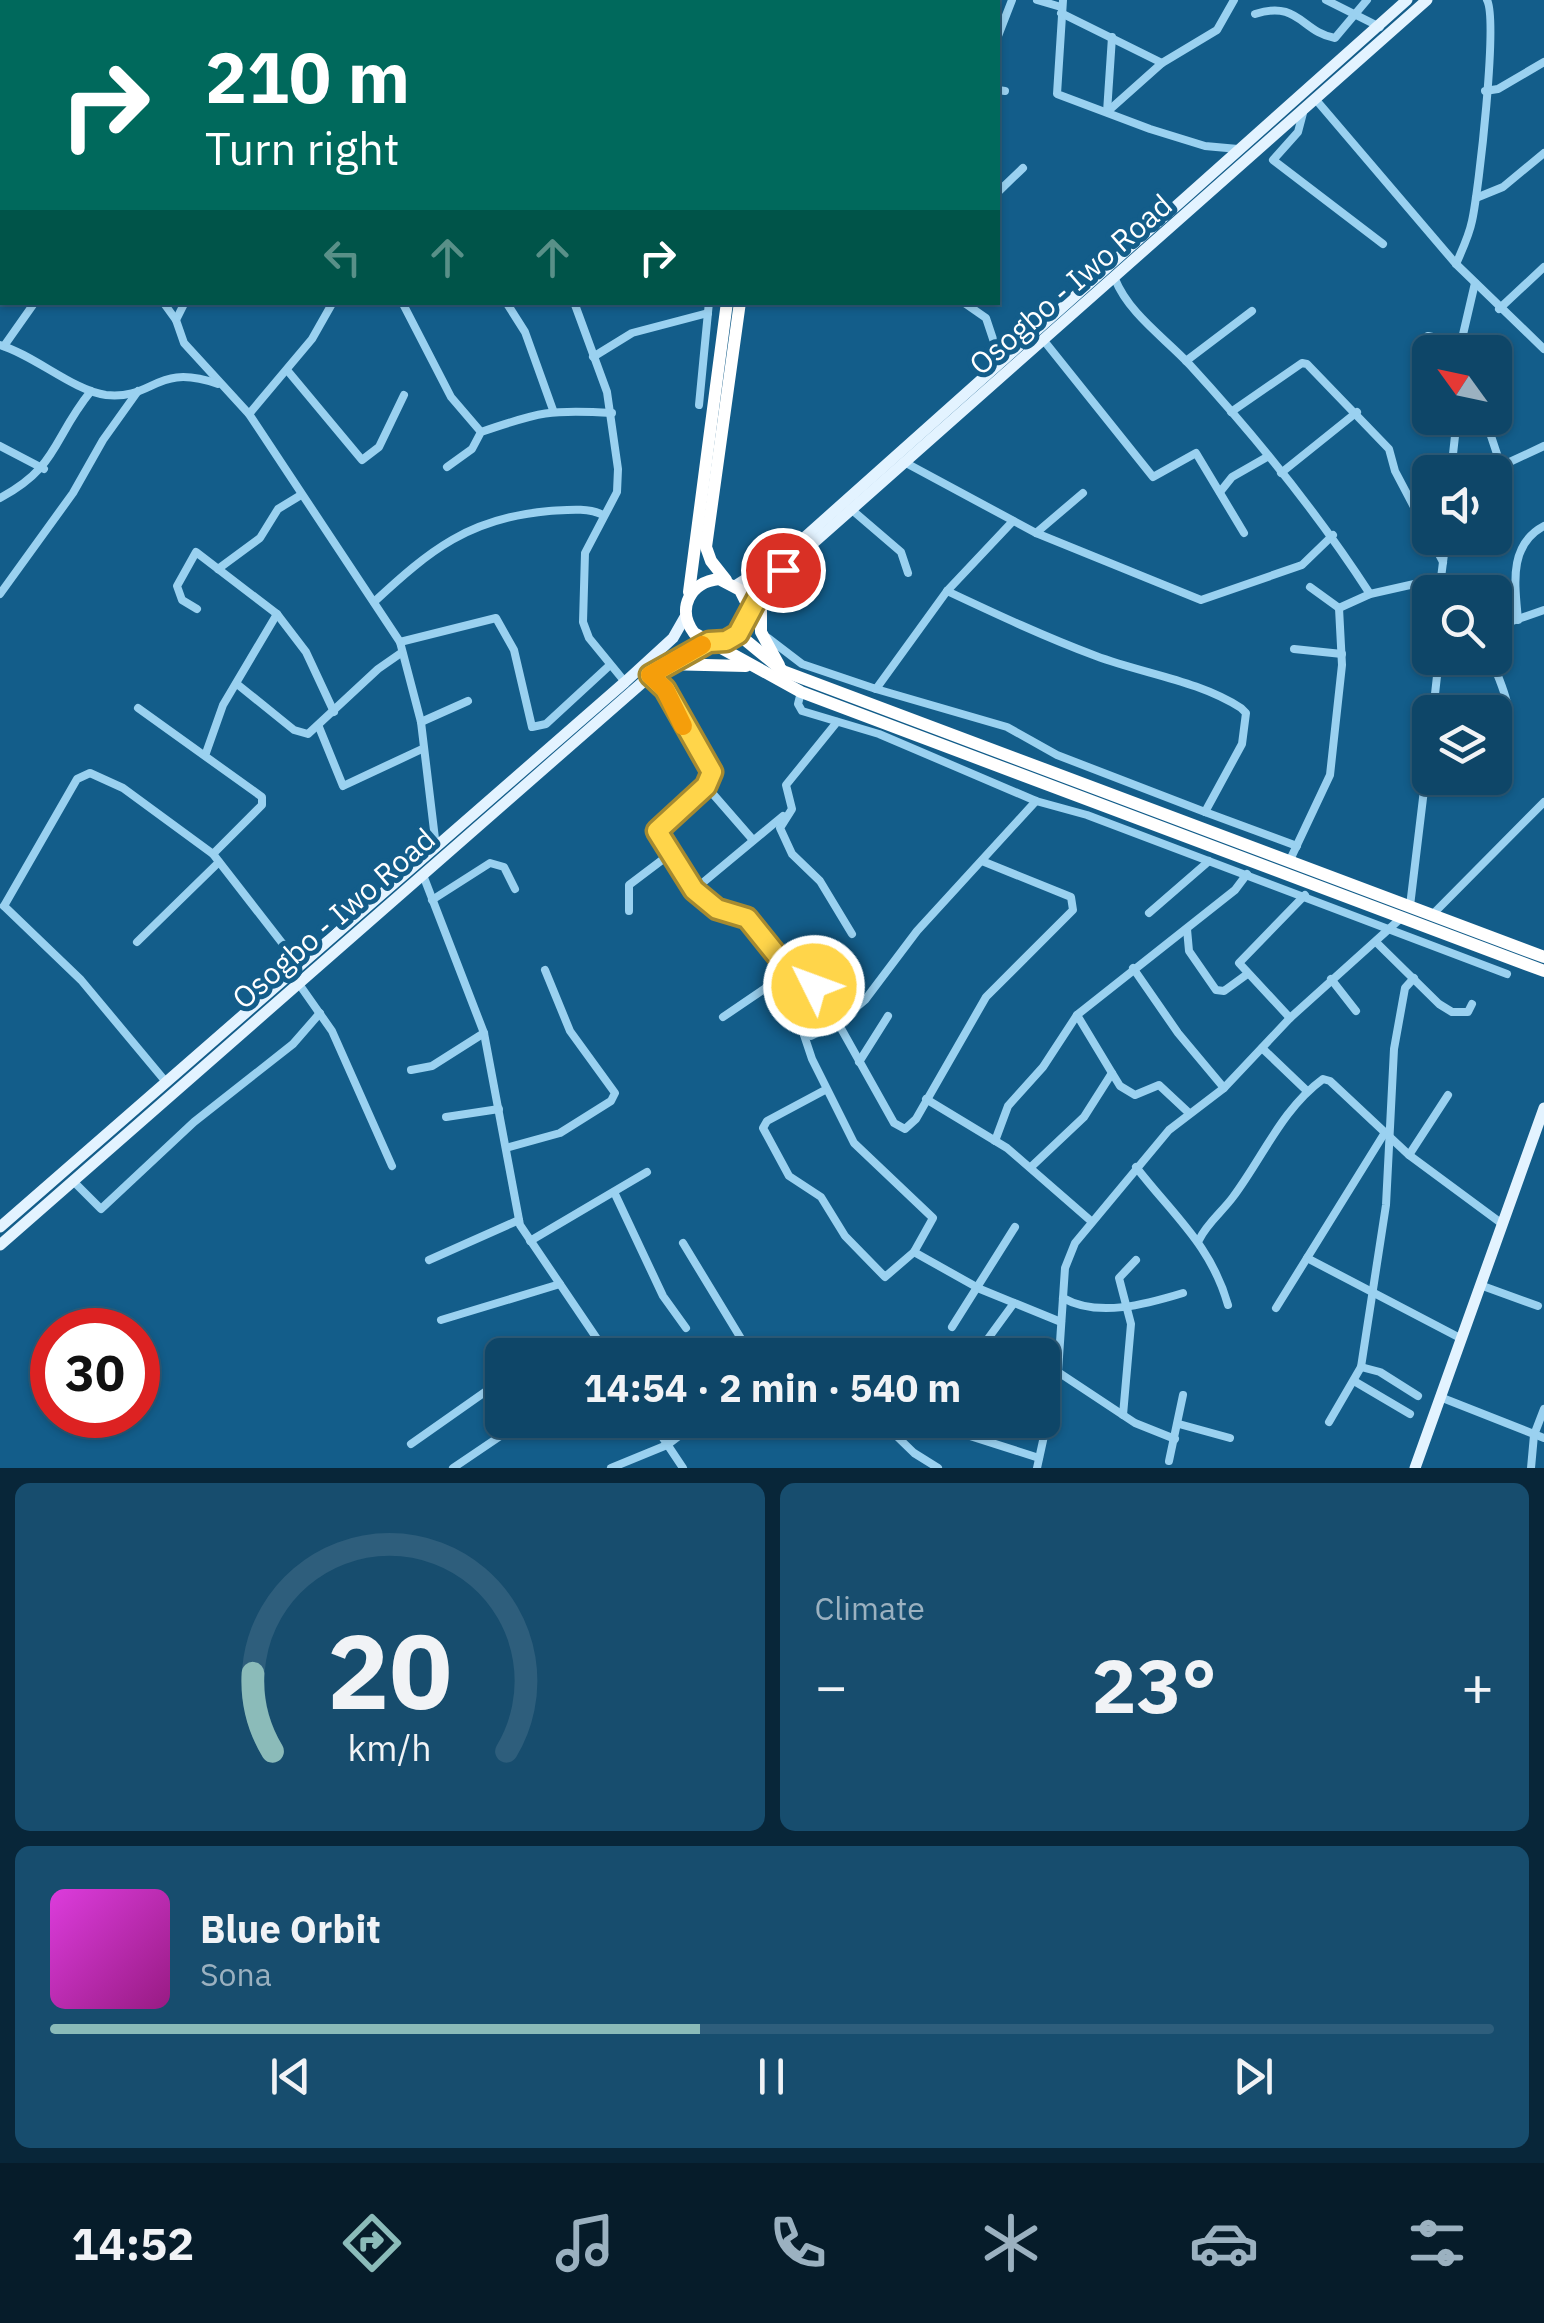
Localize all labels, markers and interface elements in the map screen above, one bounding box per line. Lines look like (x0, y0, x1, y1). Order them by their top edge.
text: 210 m (205, 31, 410, 122)
icon: right (40, 40, 170, 170)
text: Turn right (205, 119, 400, 177)
street label: Osogbo - Iwo Road (960, 185, 1180, 383)
icon: left (315, 230, 370, 285)
icon: ahead (420, 230, 475, 285)
icon: ahead (525, 230, 580, 285)
icon: right (630, 230, 685, 285)
north arrow (1412, 335, 1512, 435)
map controls (1412, 335, 1512, 795)
button: sound (1412, 455, 1512, 555)
pin (741, 528, 826, 613)
icon: arrive (756, 543, 811, 598)
button: search (1412, 575, 1512, 675)
button: layers (1412, 695, 1512, 795)
street label: Osogbo - Iwo Road (223, 819, 443, 1017)
position arrow (762, 934, 866, 1038)
speed limit sign: 30 (30, 1308, 160, 1438)
text: 14:54 · 2 min · 540 m (584, 1363, 961, 1412)
text: Climate (815, 1587, 925, 1629)
text: 20 (327, 1602, 452, 1738)
text: 23° (1092, 1636, 1217, 1734)
text: − (815, 1650, 848, 1721)
text: + (1461, 1650, 1494, 1721)
text: km/h (348, 1724, 432, 1771)
text: Blue Orbit (200, 1904, 381, 1953)
text: Sona (200, 1953, 272, 1995)
icon: previous (263, 2049, 318, 2104)
icon: pause (744, 2049, 799, 2104)
icon: next (1226, 2049, 1281, 2104)
icon: directions (337, 2208, 407, 2278)
icon: music (550, 2208, 620, 2278)
icon: phone (763, 2208, 833, 2278)
icon: climate (976, 2208, 1046, 2278)
icon: car (1189, 2208, 1259, 2278)
icon: filters (1402, 2208, 1472, 2278)
text: 14:52 (72, 2214, 194, 2272)

